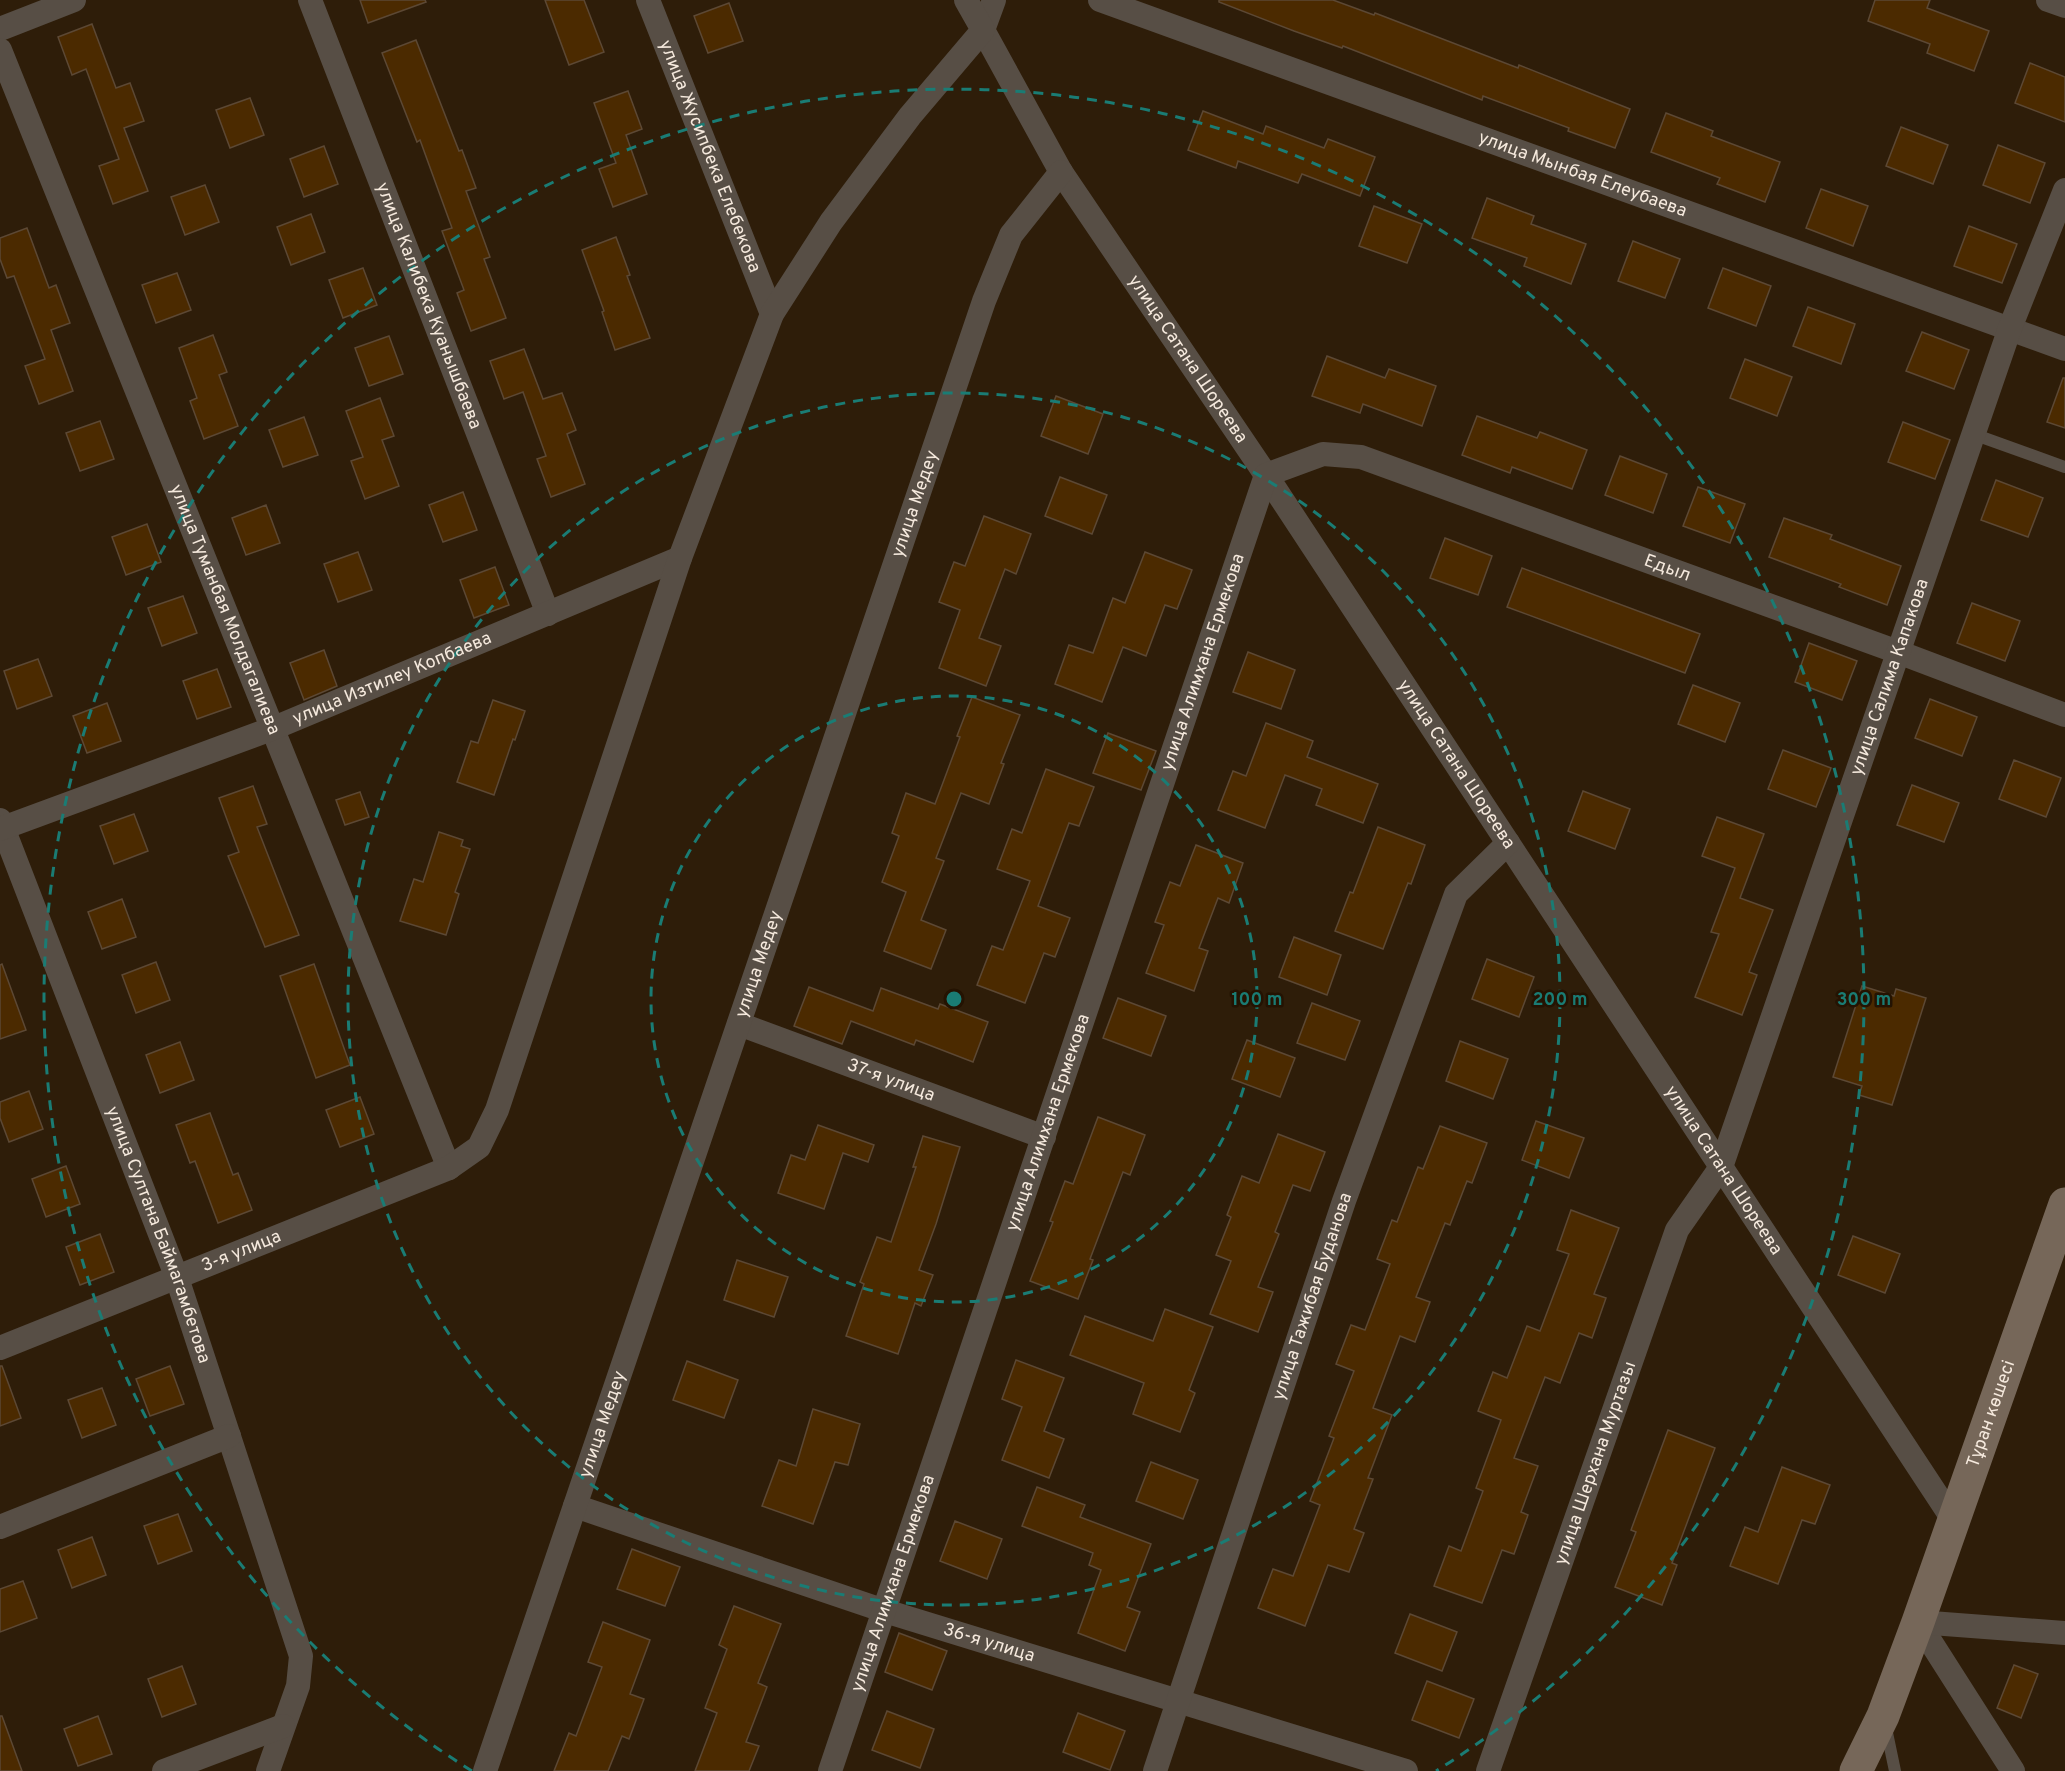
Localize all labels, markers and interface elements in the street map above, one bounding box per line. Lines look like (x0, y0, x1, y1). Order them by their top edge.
street label: улица Жусипбека Елебекова (653, 37, 766, 276)
street label: улица Мынбая Елеубаева (1475, 126, 1690, 223)
street label: улица Калибека Куанышбаева (370, 179, 487, 433)
street label: улица Сатана Шореева (1123, 271, 1253, 448)
street label: улица Медеу (886, 447, 944, 561)
street label: улица Туманбая Молдагалиева (164, 481, 285, 738)
street label: Едыл (1641, 549, 1694, 587)
street label: улица Алимхана Ермекова (1156, 550, 1250, 774)
street label: улица Салима Капакова (1845, 576, 1934, 779)
street label: улица Изтилеу Копбаева (289, 627, 495, 730)
street label: улица Сатана Шореева (1392, 675, 1520, 853)
street label: улица Медеу (730, 908, 788, 1021)
centre of rings (944, 989, 964, 1009)
text: 100 m (1231, 989, 1283, 1012)
text: 200 m (1532, 989, 1588, 1012)
text: 300 m (1837, 989, 1891, 1012)
street label: улица Алимхана Ермекова (1001, 1011, 1095, 1234)
street label: 37-я улица (844, 1053, 938, 1107)
street label: улица Сатана Шореева (1659, 1081, 1787, 1259)
street label: улица Султана Баймагамбетова (100, 1103, 216, 1366)
street label: улица Тажибая Буданова (1267, 1189, 1358, 1403)
street label: 3-я улица (198, 1225, 285, 1278)
street label: Тұран көшесі (1962, 1357, 2021, 1471)
street label: улица Шерхана Муртазы (1549, 1358, 1642, 1568)
street label: улица Медеу (574, 1368, 631, 1481)
street label: улица Алимхана Ермекова (846, 1472, 940, 1695)
street label: 36-я улица (940, 1618, 1038, 1668)

